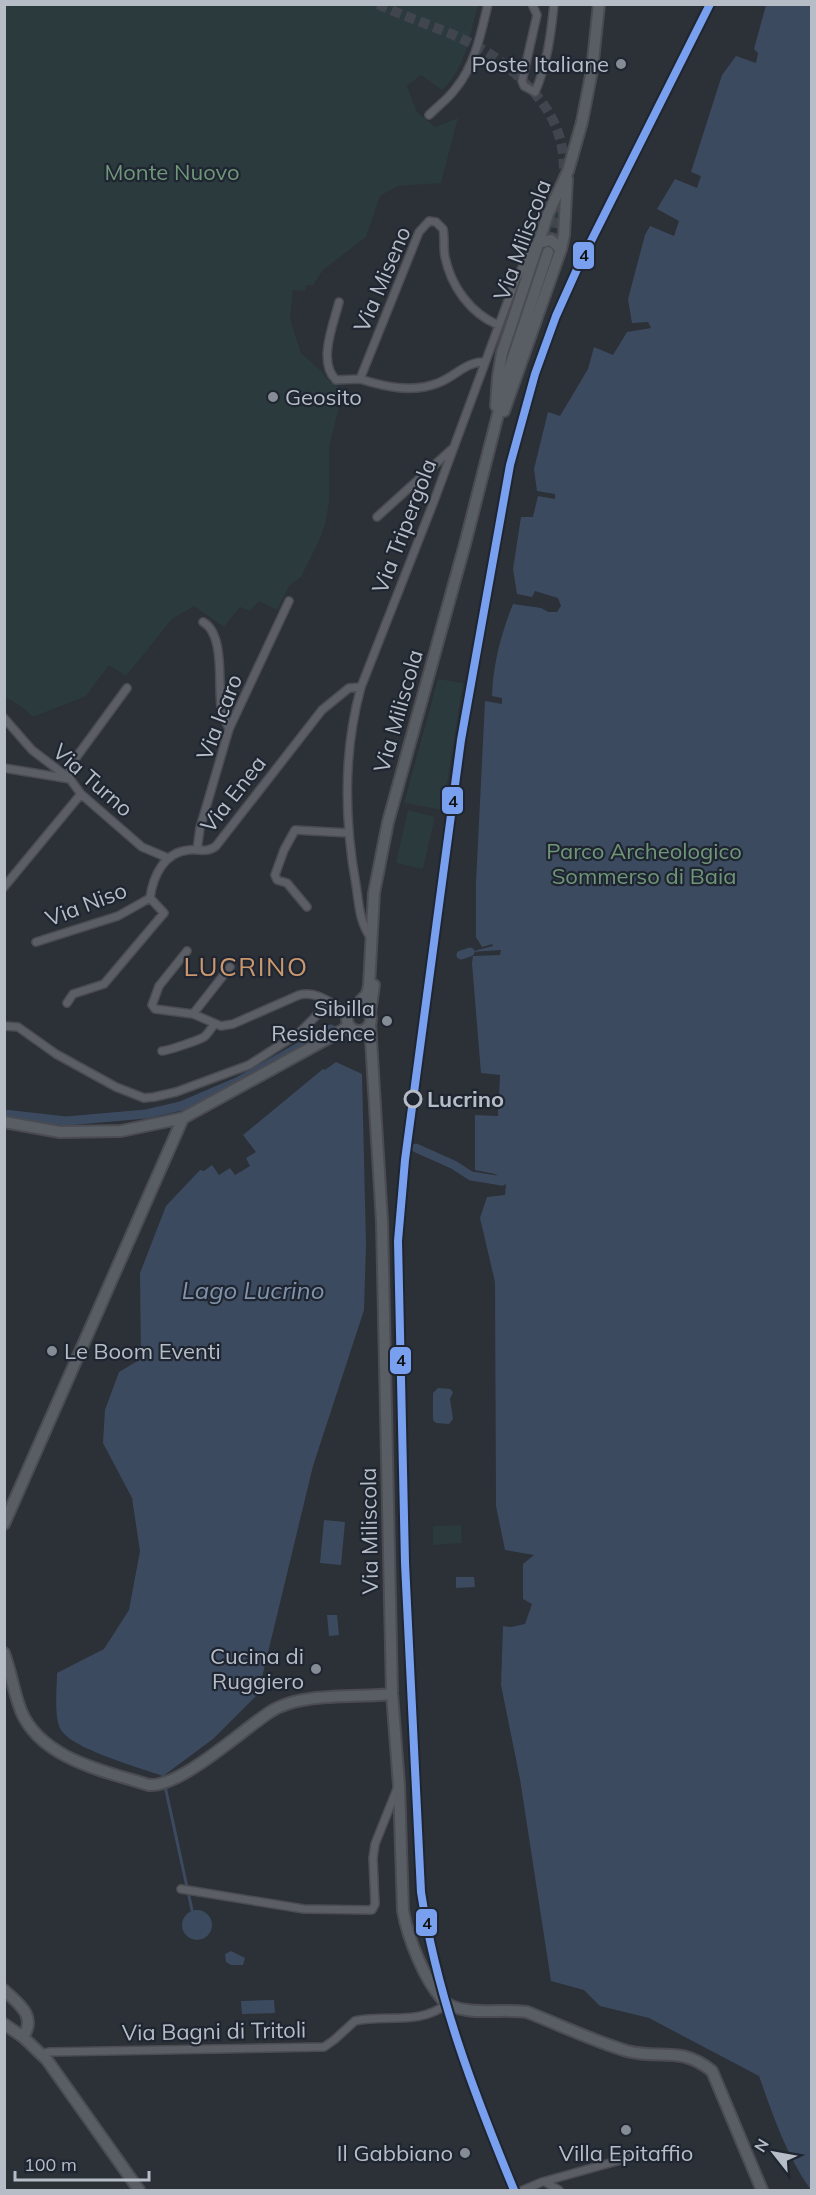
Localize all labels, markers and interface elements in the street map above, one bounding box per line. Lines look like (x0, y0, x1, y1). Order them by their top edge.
place label: Poste Italiane (471, 50, 609, 78)
marker: Poste Italiane (614, 57, 628, 71)
park label: Monte Nuovo (104, 158, 240, 186)
street label: Via Miliscola (487, 176, 557, 304)
street label: Via Miseno (347, 222, 417, 336)
line badge: 4 (572, 241, 595, 270)
text: 4 (579, 245, 589, 265)
place label: Geosito (285, 383, 362, 411)
marker: Geosito (266, 390, 280, 404)
street label: Via Tripergola (366, 455, 442, 597)
street label: Via Miliscola (367, 646, 429, 776)
street label: Via Icaro (190, 670, 248, 764)
street label: Via Turno (47, 737, 139, 823)
street label: Via Enea (194, 750, 272, 838)
line badge: 4 (441, 786, 464, 815)
text: 4 (448, 791, 458, 811)
park label: Parco Archeologico Sommerso di Baia (546, 837, 742, 890)
street label: Via Niso (41, 876, 131, 932)
district label: LUCRINO (184, 950, 308, 983)
place label: Sibilla Residence (271, 994, 375, 1047)
marker: Sibilla Residence (380, 1014, 394, 1028)
place label: Lucrino (427, 1085, 504, 1113)
marker: Lucrino (404, 1090, 422, 1108)
water label: Lago Lucrino (182, 1275, 324, 1305)
place label: Le Boom Eventi (64, 1337, 221, 1365)
marker: Le Boom Eventi (45, 1344, 59, 1358)
line badge: 4 (389, 1346, 412, 1375)
text: 4 (396, 1350, 406, 1370)
street label: Via Miliscola (354, 1467, 384, 1595)
place label: Cucina di Ruggiero (210, 1642, 304, 1695)
marker: Cucina di Ruggiero (309, 1662, 323, 1676)
line badge: 4 (415, 1908, 438, 1937)
text: 4 (422, 1913, 432, 1933)
street label: Via Bagni di Tritoli (122, 2015, 306, 2047)
marker: Villa Epitaffio (619, 2123, 633, 2137)
north arrow (744, 2123, 804, 2183)
text: N (749, 2135, 773, 2156)
place label: Il Gabbiano (337, 2139, 453, 2167)
place label: Villa Epitaffio (559, 2139, 693, 2167)
scale bar (15, 2144, 148, 2182)
marker: Il Gabbiano (458, 2146, 472, 2160)
text: 100 m (24, 2153, 77, 2176)

